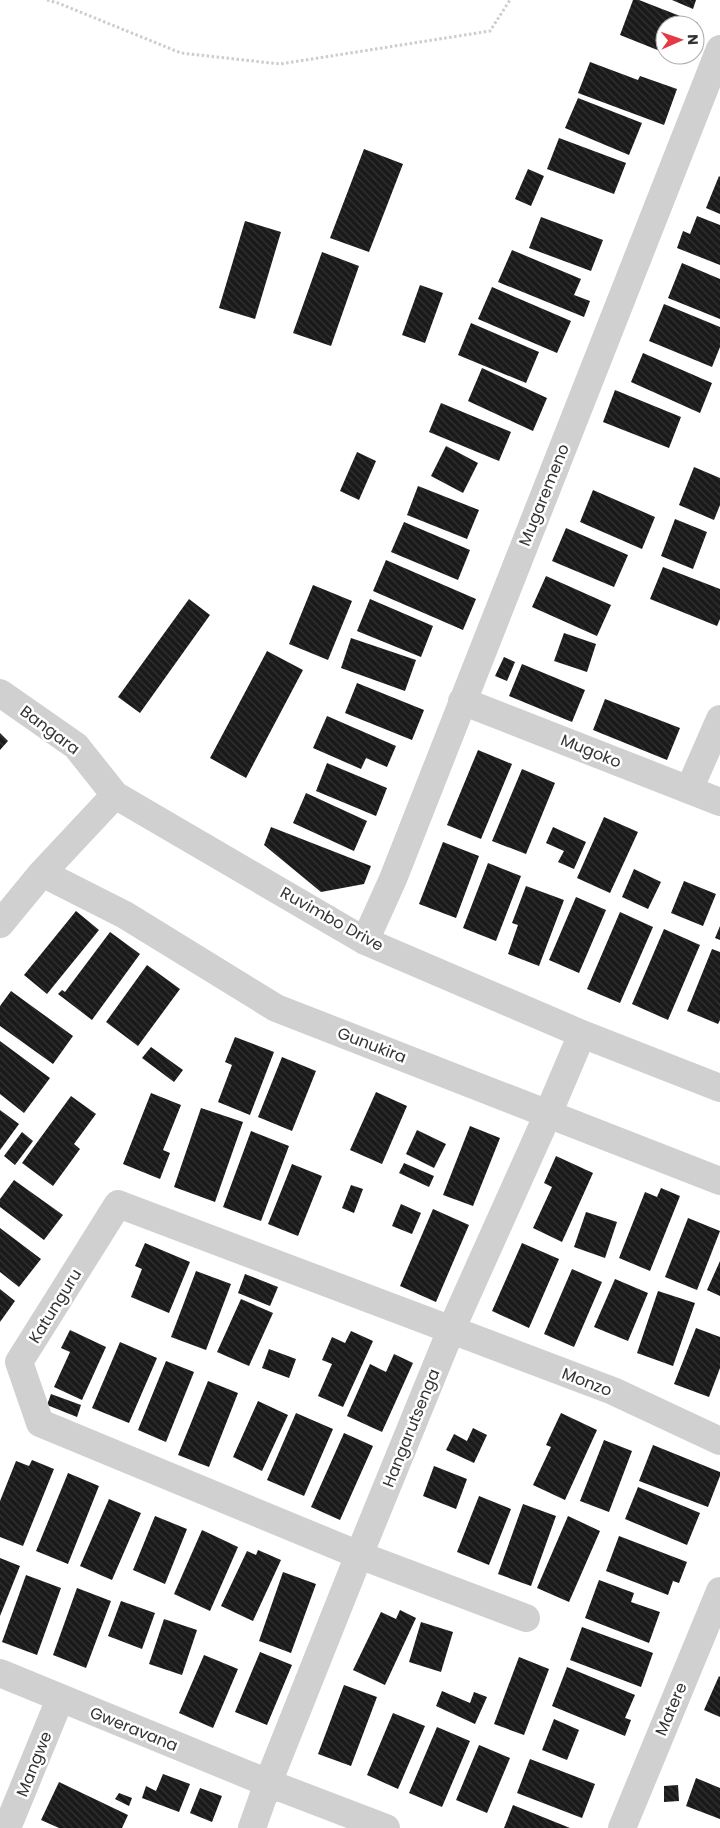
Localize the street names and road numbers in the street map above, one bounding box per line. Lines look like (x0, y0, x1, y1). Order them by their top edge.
street label: Mugaremeno (513, 440, 575, 550)
street label: Bangara (15, 700, 85, 760)
street label: Mugoko (557, 728, 625, 774)
street label: Ruvimbo Drive (276, 881, 388, 957)
street label: Gunukira (334, 1021, 410, 1069)
street label: Katunguru (23, 1264, 87, 1348)
street label: Monzo (559, 1362, 615, 1402)
street label: Hangarutsenga (377, 1365, 445, 1491)
street label: Matere (649, 1679, 693, 1739)
street label: Gweravana (87, 1701, 181, 1757)
street label: Mangwe (10, 1728, 58, 1800)

